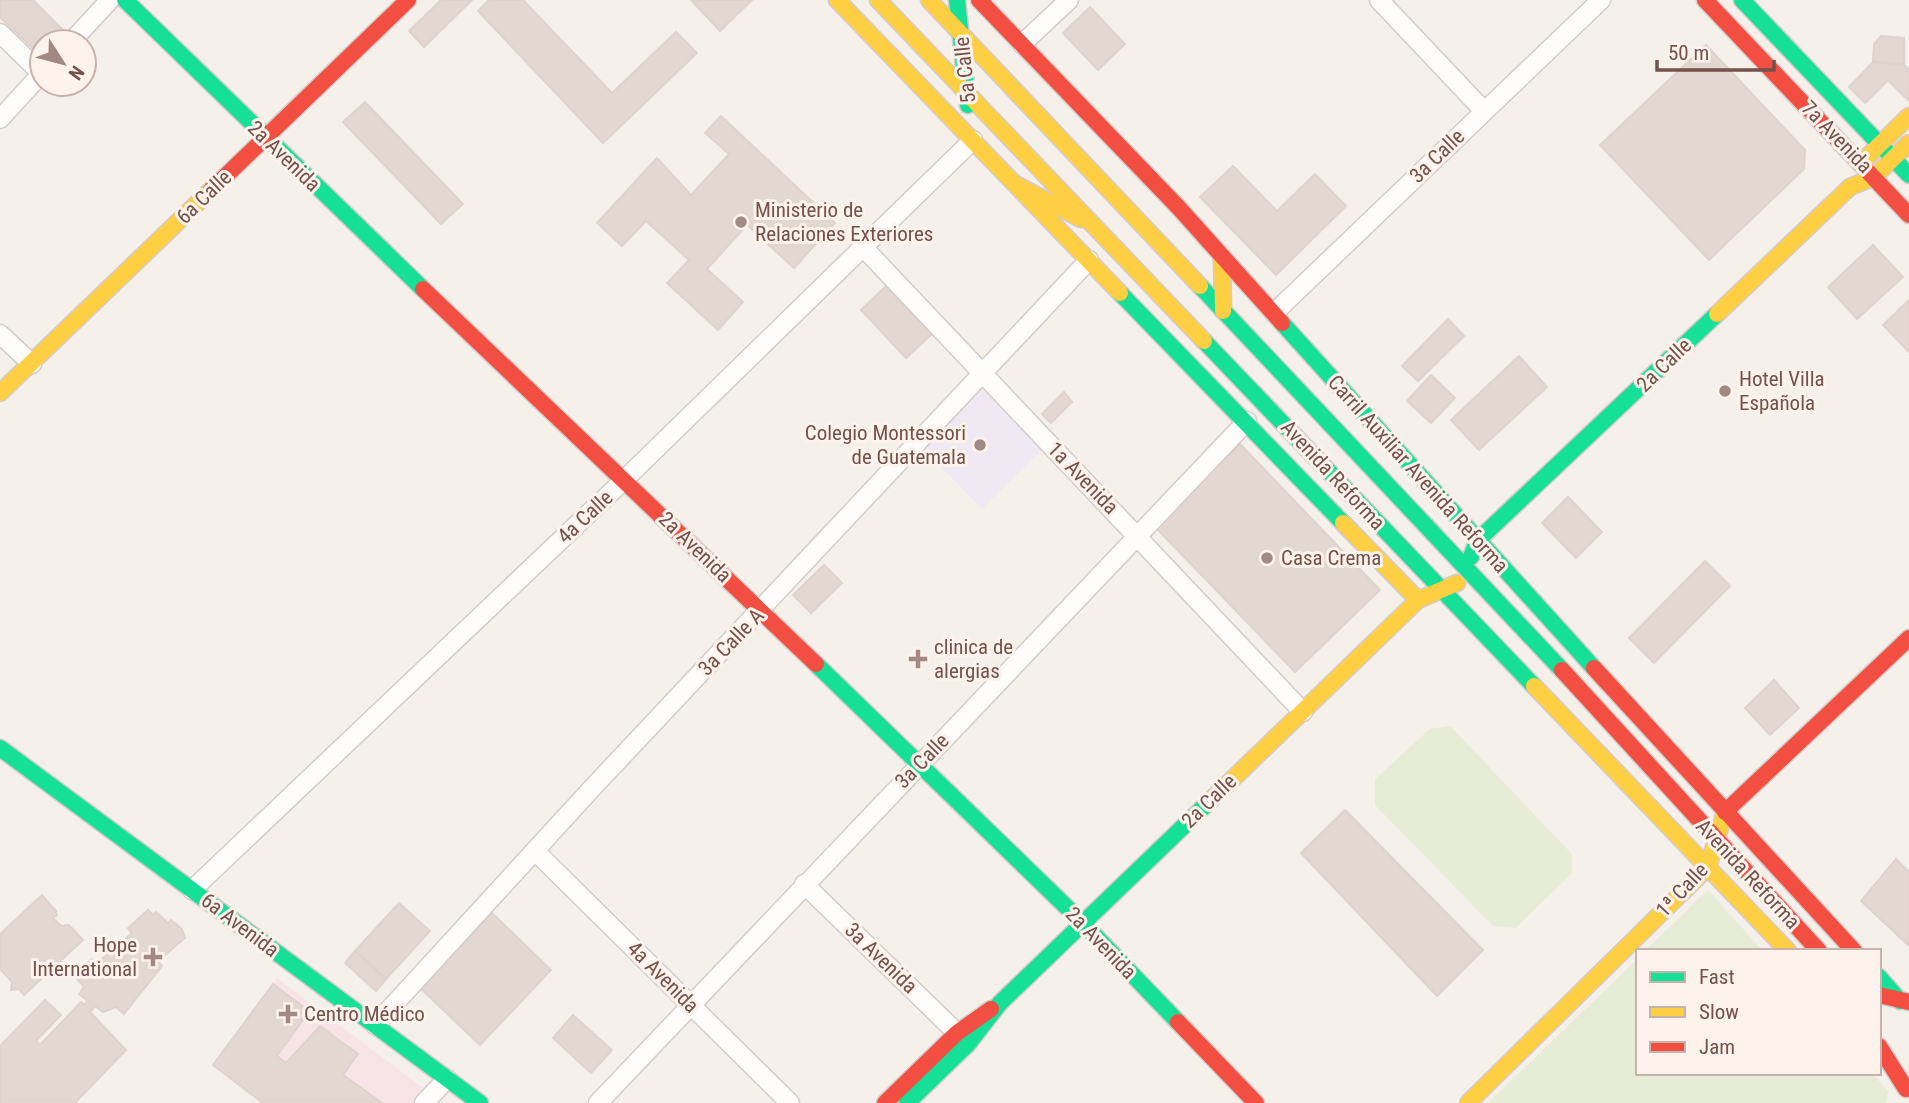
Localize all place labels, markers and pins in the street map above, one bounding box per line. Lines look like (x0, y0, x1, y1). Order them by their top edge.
place label: Ministerio de Relaciones Exteriores (755, 198, 933, 246)
marker: Ministerio de Relaciones Exteriores (733, 214, 749, 230)
place label: Hotel Villa Española (1739, 367, 1825, 415)
marker: Hotel Villa Española (1717, 383, 1733, 399)
place label: Colegio Montessori de Guatemala (805, 421, 966, 469)
marker: Colegio Montessori de Guatemala (972, 437, 988, 453)
place label: Casa Crema (1281, 546, 1381, 570)
marker: Casa Crema (1259, 550, 1275, 566)
place label: clinica de alergias (934, 635, 1013, 683)
marker: clinica de alergias (908, 649, 928, 669)
place label: Hope International (32, 933, 137, 981)
marker: Hope International (143, 947, 163, 967)
place label: Centro Médico (304, 1002, 425, 1026)
marker: Centro Médico (278, 1004, 298, 1024)

